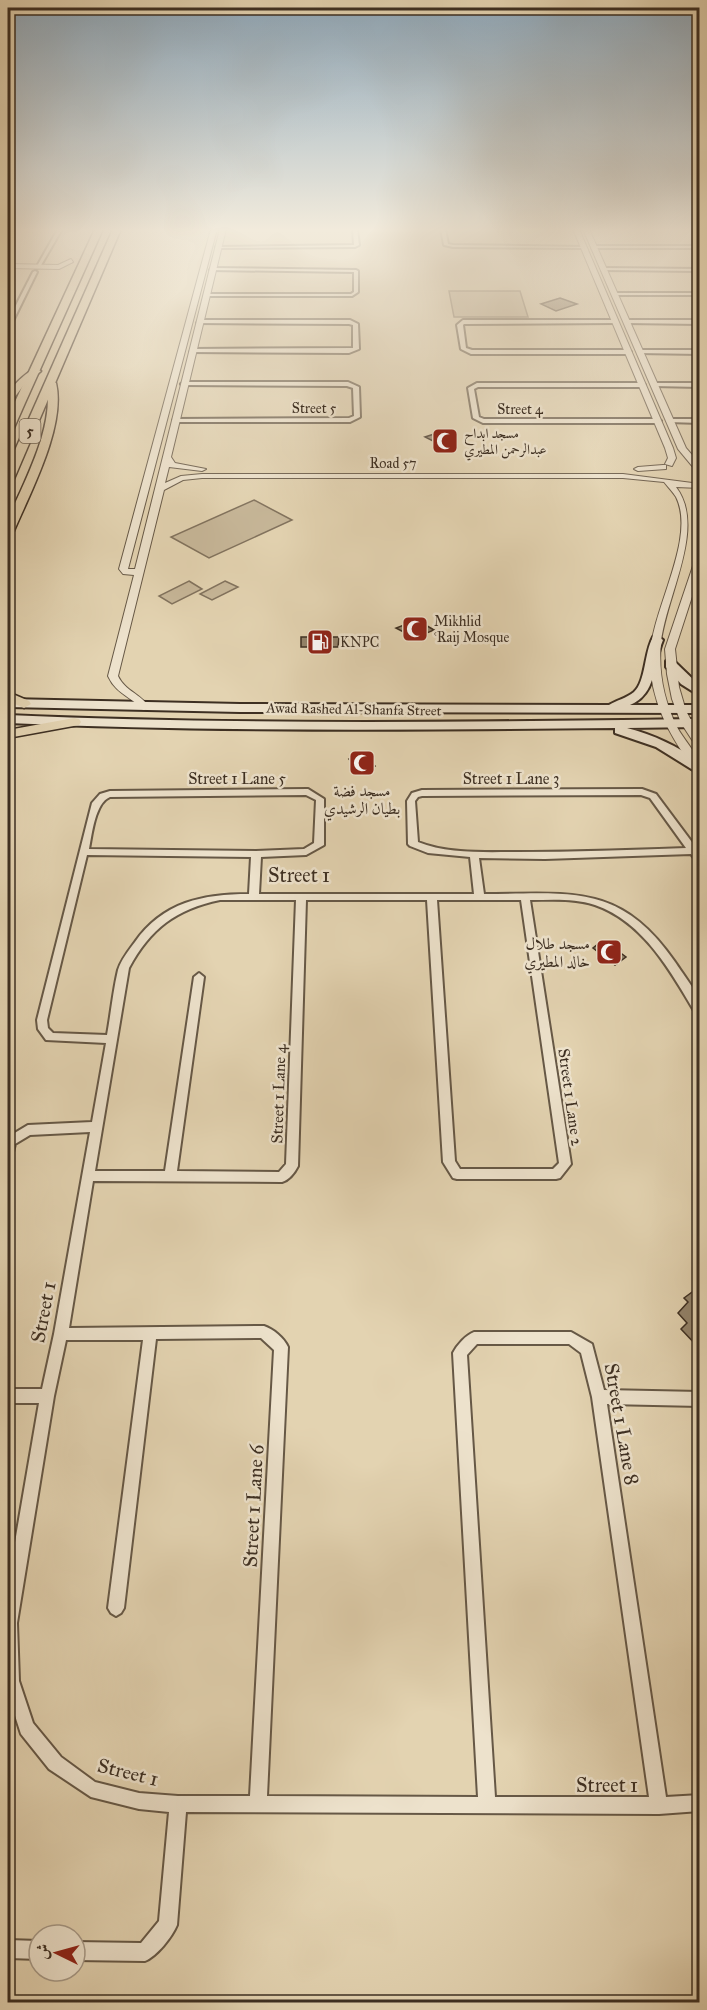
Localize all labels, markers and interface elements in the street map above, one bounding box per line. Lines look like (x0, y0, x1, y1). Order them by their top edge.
street label: Street 5 (292, 400, 337, 417)
street label: Street 4 (497, 401, 544, 418)
road number: 5 (20, 419, 40, 443)
place label: مسجد ابداح عبدالرحمن المطيري (464, 425, 547, 461)
mosque icon: مسجد ابداح عبدالرحمن المطيري (430, 426, 460, 456)
street label: Road 57 (370, 455, 416, 472)
place label: Mikhlid ʿRaij Mosque (434, 613, 509, 647)
mosque icon: Mikhlid ʿRaij Mosque (400, 614, 430, 644)
fuel station icon: KNPC (305, 627, 335, 657)
place label: KNPC (340, 634, 379, 651)
street label: Awad Rashed Al-Shanfa Street (265, 699, 442, 720)
mosque icon: مسجد فضة بطيان الرشيدي (347, 748, 377, 778)
street label: Street 1 Lane 5 (188, 769, 286, 788)
street label: Street 1 Lane 3 (463, 769, 559, 788)
place label: مسجد فضة بطيان الرشيدي (324, 781, 400, 821)
street label: Street 1 (268, 863, 330, 887)
place label: مسجد طلال خالد المطيري (524, 934, 590, 974)
mosque icon: مسجد طلال خالد المطيري (594, 937, 624, 967)
street label: Street 1 Lane 4 (267, 1043, 290, 1144)
street label: Street 1 Lane 2 (554, 1047, 587, 1147)
street label: Street 1 (25, 1279, 61, 1345)
street label: Street 1 Lane 8 (599, 1361, 645, 1487)
street label: Street 1 Lane 6 (238, 1443, 268, 1568)
street label: Street 1 (95, 1753, 161, 1791)
street label: Street 1 (576, 1773, 638, 1797)
north arrow (27, 1923, 87, 1983)
text: ش (32, 1943, 53, 1960)

